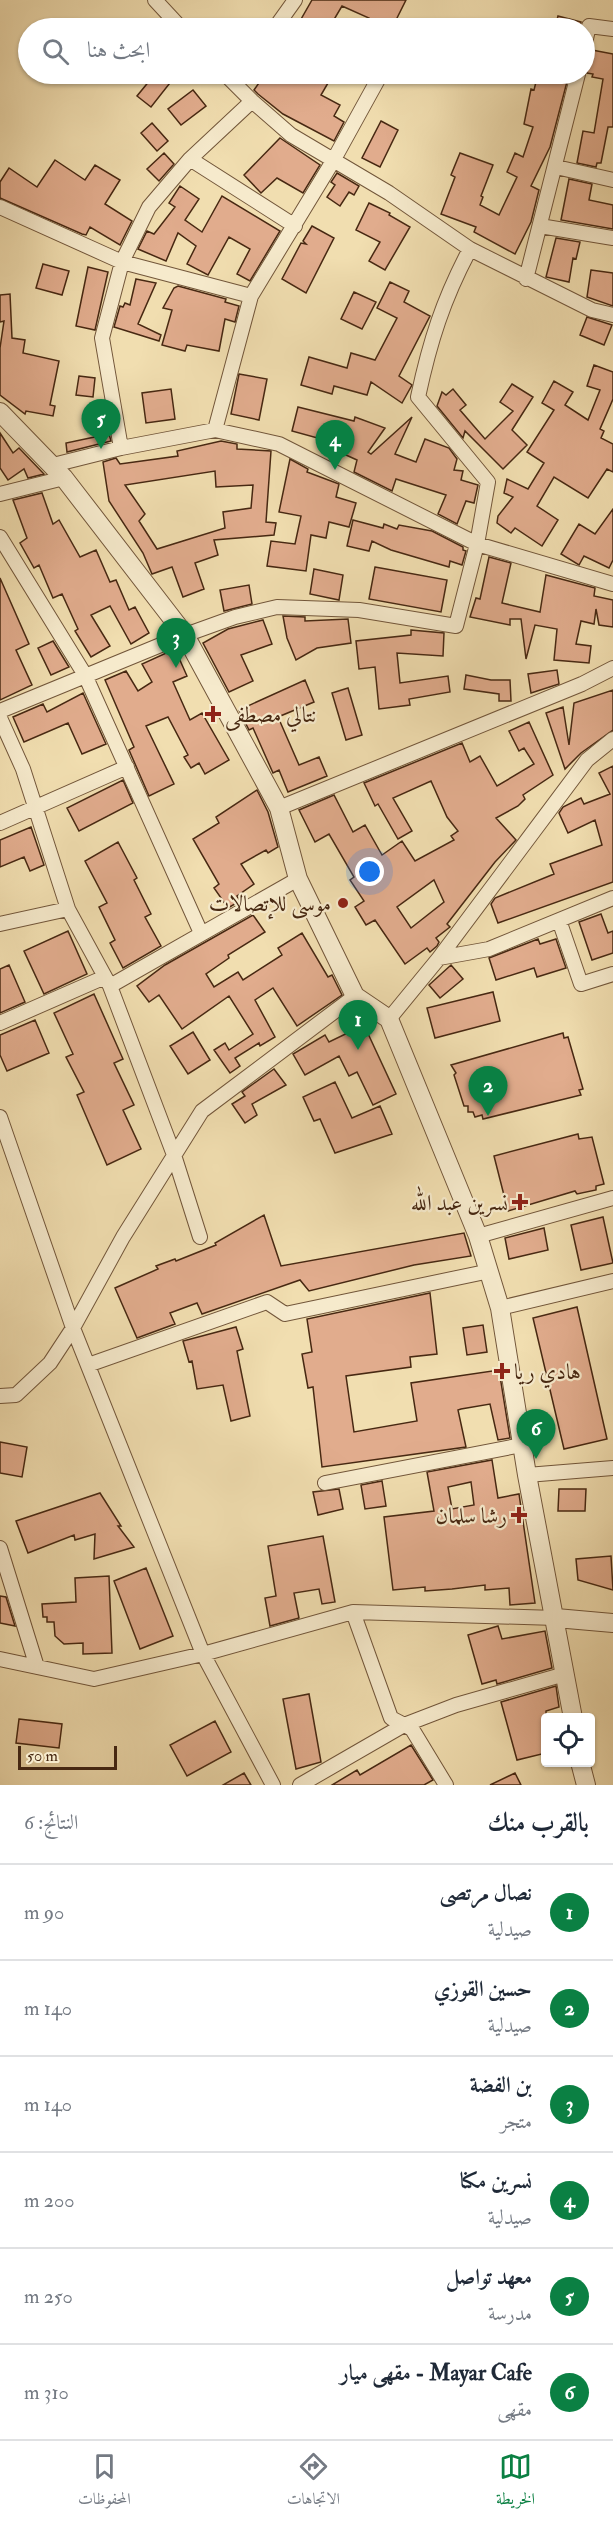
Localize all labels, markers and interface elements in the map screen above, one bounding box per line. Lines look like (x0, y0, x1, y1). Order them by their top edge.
search box (18, 18, 595, 84)
icon: search (39, 35, 72, 68)
text: ابحث هنا (87, 36, 150, 64)
pin: 5 (82, 400, 120, 449)
pin: 4 (316, 420, 354, 470)
pin: 3 (156, 618, 195, 668)
place label: نتالي مصطفى (225, 701, 317, 733)
marker: نتالي مصطفى (206, 707, 220, 721)
your location (355, 857, 384, 886)
place label: موسى للإتصالات (209, 890, 331, 920)
marker: موسى للإتصالات (336, 896, 350, 910)
pin: 1 (338, 1000, 378, 1050)
pin: 2 (468, 1066, 508, 1116)
place label: نسرين عبد الله (411, 1185, 508, 1217)
marker: نسرين عبد الله (513, 1195, 527, 1209)
place label: هادي ريا (514, 1358, 581, 1389)
marker: هادي ريا (495, 1364, 509, 1378)
pin: 6 (516, 1410, 556, 1459)
place label: رشا سلمان (436, 1502, 507, 1530)
marker: رشا سلمان (512, 1508, 526, 1522)
map controls (541, 1713, 595, 1767)
button: locate (541, 1713, 595, 1767)
scale bar (18, 1743, 117, 1770)
text: 50 m (27, 1746, 58, 1766)
text: بالقرب منك (487, 1807, 589, 1839)
text: النتائج: 6 (24, 1810, 78, 1835)
text: نصال مرتصى (440, 1879, 532, 1907)
text: 90 m (24, 1900, 64, 1925)
text: 1 (566, 1900, 573, 1925)
text: صيدلية (488, 1917, 532, 1942)
text: حسين القوزي (434, 1975, 532, 2003)
text: 140 m (24, 1996, 72, 2021)
text: 2 (564, 1996, 575, 2021)
text: صيدلية (488, 2013, 532, 2038)
text: بن الفضة (470, 2071, 532, 2099)
text: 140 m (24, 2092, 72, 2117)
text: 3 (566, 2092, 573, 2117)
text: متجر (500, 2109, 532, 2134)
text: نسرين مكنا (460, 2167, 532, 2195)
text: 200 m (24, 2188, 74, 2213)
text: 4 (564, 2188, 575, 2213)
text: صيدلية (488, 2205, 532, 2230)
text: معهد تواصل (446, 2263, 532, 2291)
text: 250 m (24, 2284, 73, 2309)
text: 5 (565, 2284, 574, 2309)
text: مدرسة (488, 2301, 532, 2326)
text: Mayar Cafe - مقهى ميار (340, 2359, 532, 2387)
text: 310 m (24, 2380, 69, 2405)
text: 6 (564, 2380, 575, 2405)
text: مقهى (497, 2397, 532, 2422)
tab: المحفوظات (78, 2450, 131, 2514)
tab: الاتجاهات (287, 2450, 340, 2514)
tab: الخريطة (496, 2450, 535, 2514)

